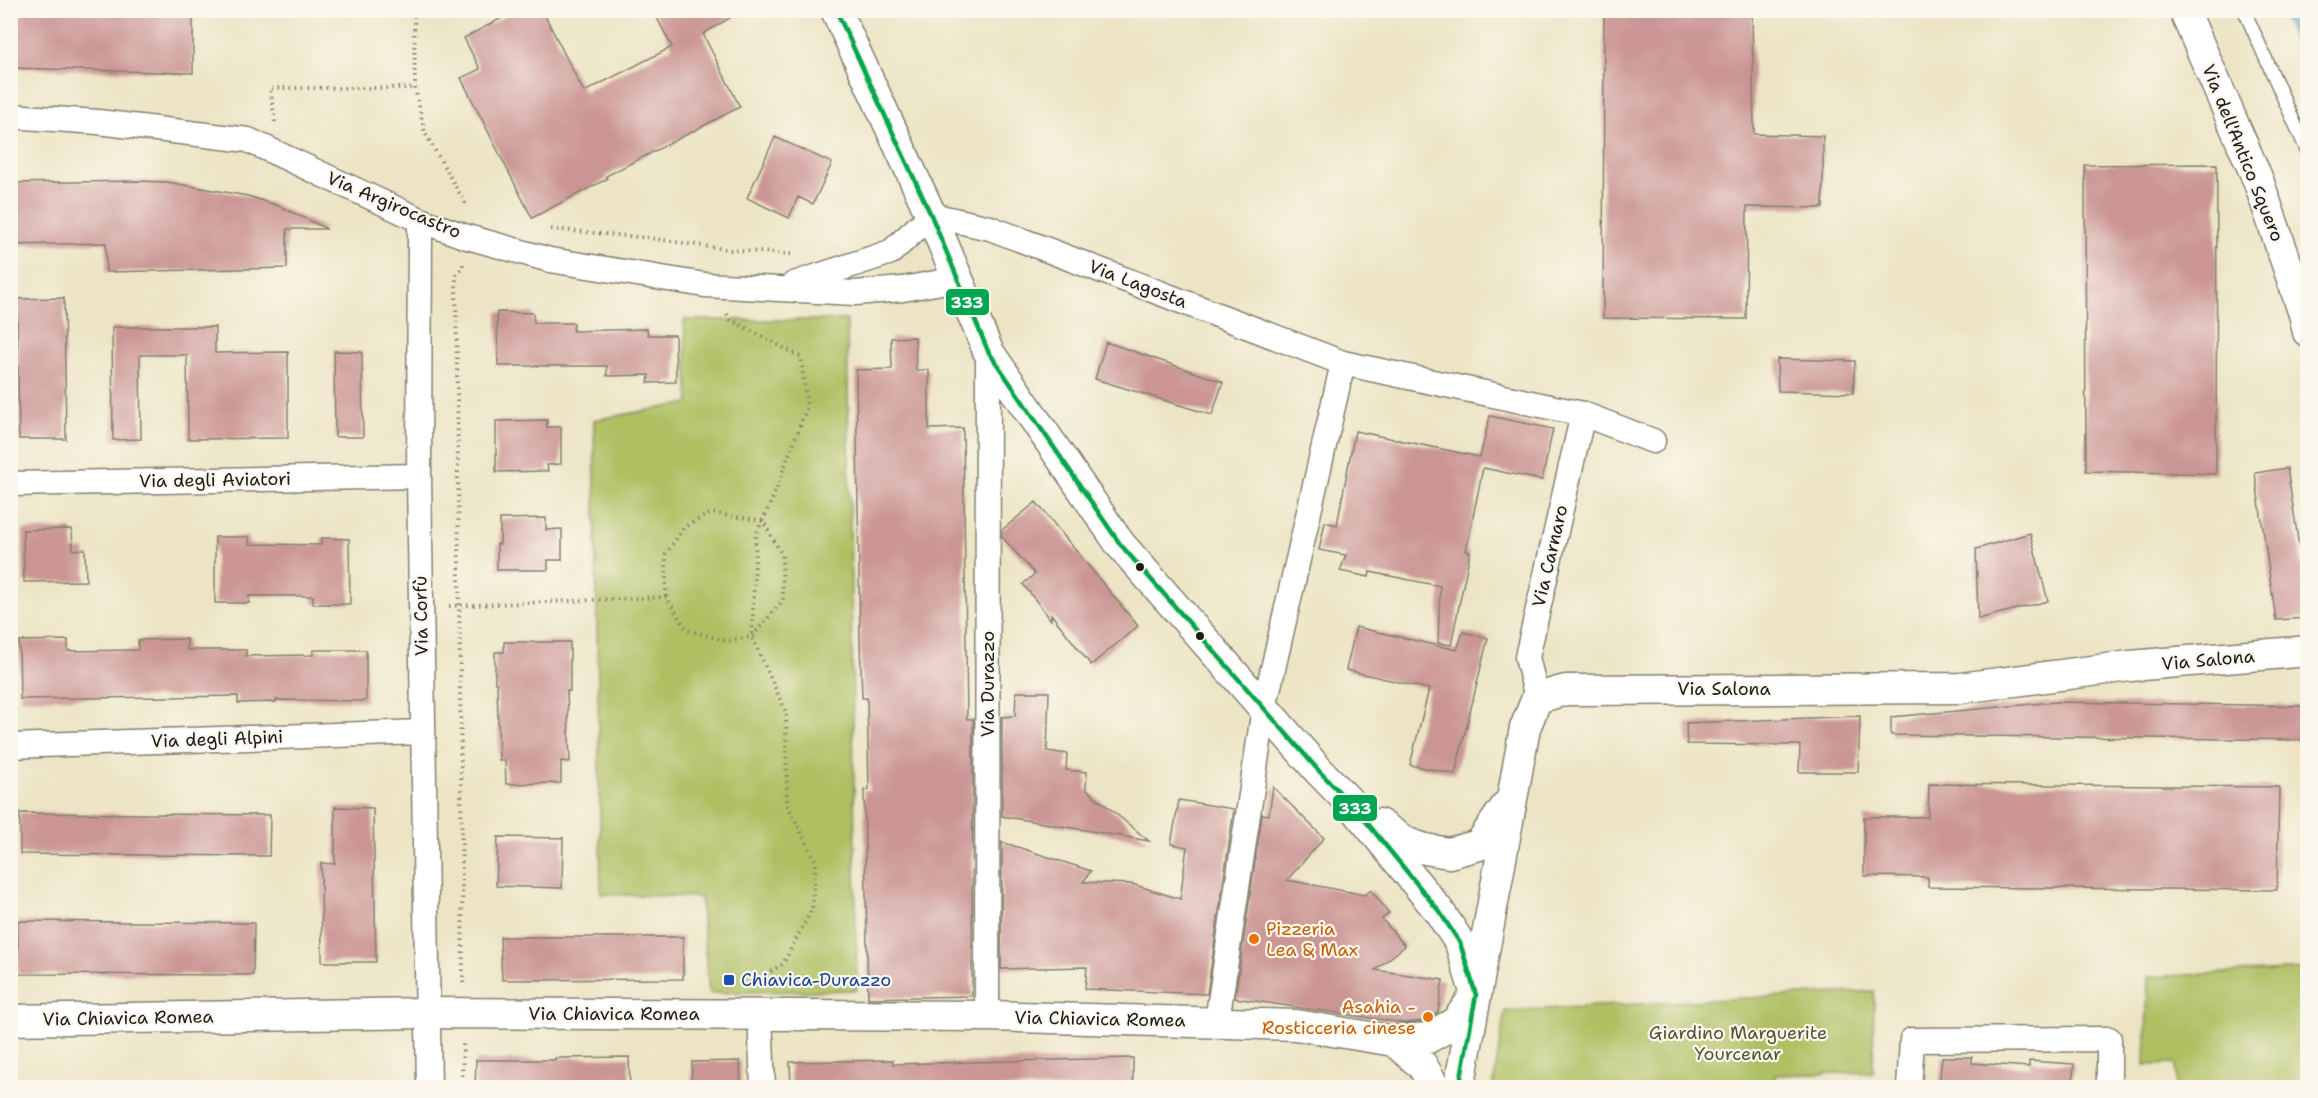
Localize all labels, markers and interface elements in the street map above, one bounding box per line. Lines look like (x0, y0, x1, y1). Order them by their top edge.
street label: Via dell'Antico Squero (2196, 61, 2290, 245)
street label: Via Argirocastro (323, 166, 465, 244)
street label: Via Lagosta (1085, 254, 1191, 314)
line badge: 333 (945, 288, 990, 316)
text: 333 (951, 292, 983, 313)
street label: Via degli Aviatori (139, 467, 291, 493)
street label: Via Carnaro (1527, 502, 1573, 610)
unlabelled marker (1134, 561, 1146, 573)
street label: Via Corfù (408, 576, 434, 656)
unlabelled marker (1194, 630, 1206, 642)
street label: Via Durazzo (976, 631, 1000, 737)
street label: Via Salona (2160, 644, 2256, 676)
street label: Via Salona (1677, 677, 1771, 701)
street label: Via degli Alpini (150, 725, 284, 753)
line badge: 333 (1332, 794, 1378, 822)
text: 333 (1339, 798, 1371, 819)
place label: Pizzeria Lea & Max (1266, 917, 1358, 962)
marker: Pizzeria Lea & Max (1247, 932, 1261, 946)
place label: Chiavica-Durazzo (741, 968, 891, 992)
marker: Chiavica-Durazzo (722, 973, 736, 987)
place label: Asahia - Rosticceria cinese (1262, 995, 1416, 1040)
street label: Via Chiavica Romea (528, 1002, 700, 1026)
street label: Via Chiavica Romea (42, 1005, 214, 1031)
street label: Via Chiavica Romea (1014, 1006, 1186, 1032)
marker: Asahia - Rosticceria cinese (1421, 1010, 1435, 1024)
park label: Giardino Marguerite Yourcenar (1649, 1021, 1827, 1066)

